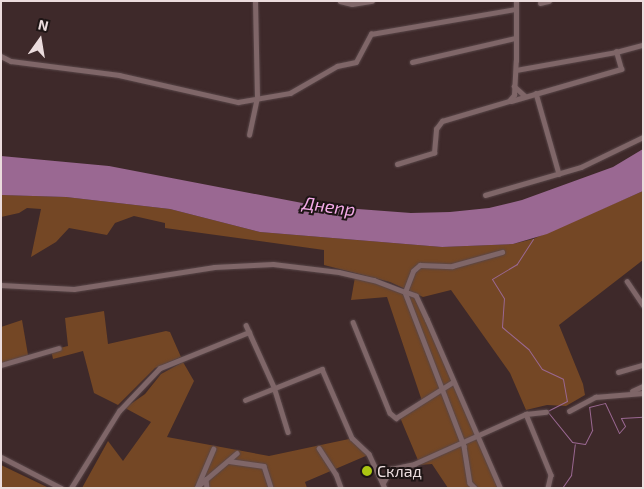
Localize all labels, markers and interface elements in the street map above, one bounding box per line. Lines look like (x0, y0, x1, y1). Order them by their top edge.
north arrow (15, 15, 65, 65)
text: N (37, 15, 50, 34)
water label: Днепр (301, 192, 357, 220)
place label: Склад (377, 461, 422, 481)
marker: Склад (361, 465, 373, 477)

